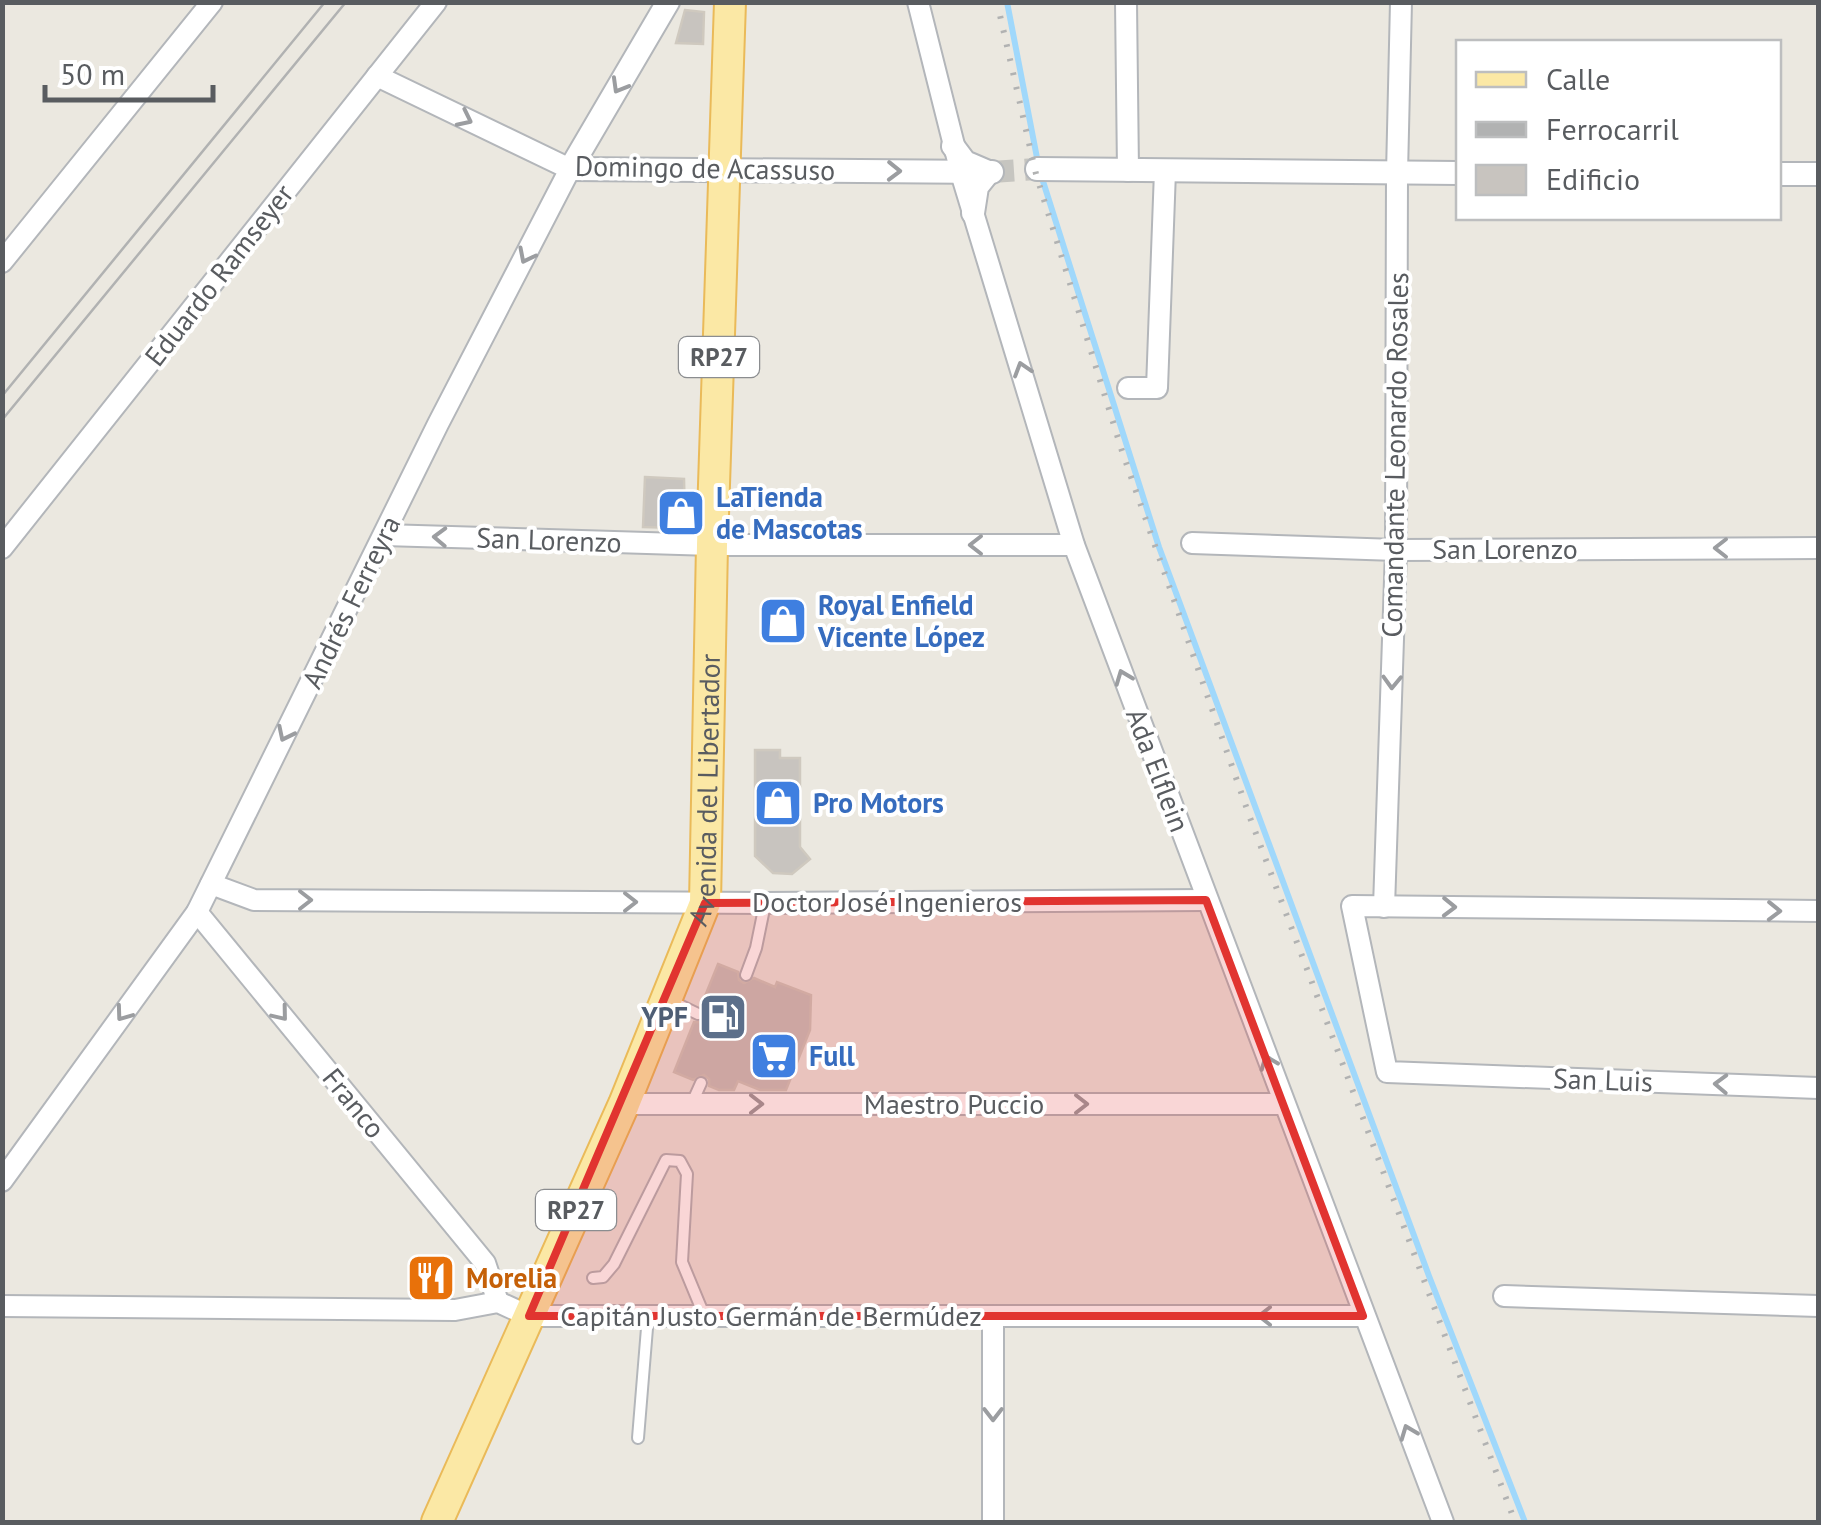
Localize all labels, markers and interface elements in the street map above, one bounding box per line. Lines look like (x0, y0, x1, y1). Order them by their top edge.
scale bar (45, 40, 212, 102)
legend (1456, 40, 1781, 220)
text: 50 m (60, 54, 125, 93)
text: Calle (1546, 59, 1610, 98)
one-way arrow (612, 75, 631, 93)
one-way arrow (454, 106, 472, 126)
text: Ferrocarril (1546, 109, 1679, 148)
street label: Domingo de Acassuso (575, 147, 835, 188)
text: Edificio (1546, 159, 1640, 198)
one-way arrow (886, 161, 902, 182)
street label: Eduardo Ramseyer (136, 176, 302, 373)
one-way arrow (518, 245, 538, 263)
street label: Comandante Leonardo Rosales (1373, 272, 1416, 638)
road number: RP27 (679, 337, 759, 377)
one-way arrow (1013, 361, 1034, 378)
place label: LaTienda de Mascotas (716, 478, 863, 547)
shop icon: LaTienda de Mascotas (655, 487, 707, 539)
street label: Andrés Ferreyra (293, 509, 408, 694)
street label: San Lorenzo (476, 518, 622, 561)
one-way arrow (431, 527, 447, 548)
street label: San Lorenzo (1432, 530, 1578, 567)
one-way arrow (968, 534, 984, 556)
one-way arrow (1713, 537, 1728, 559)
place label: Royal Enfield Vicente López (817, 586, 985, 655)
shop icon: Royal Enfield Vicente López (757, 595, 809, 647)
street label: Avenida del Libertador (679, 653, 728, 931)
one-way arrow (1114, 670, 1135, 687)
one-way arrow (1381, 675, 1402, 691)
street label: Ada Elflein (1118, 703, 1199, 837)
one-way arrow (278, 723, 298, 741)
shop icon: Pro Motors (752, 777, 804, 829)
place label: Pro Motors (813, 784, 944, 821)
street label: Doctor José Ingenieros (752, 883, 1022, 920)
one-way arrow (298, 890, 314, 911)
one-way arrow (624, 891, 639, 913)
one-way arrow (1442, 896, 1458, 918)
one-way arrow (1767, 900, 1783, 921)
fuel station icon: YPF (697, 991, 749, 1043)
place label: YPF (640, 998, 688, 1035)
one-way arrow (117, 1003, 135, 1021)
one-way arrow (269, 1003, 287, 1021)
supermarket icon: Full (748, 1030, 800, 1082)
place label: Full (809, 1037, 856, 1074)
one-way arrow (1260, 1054, 1280, 1072)
street label: San Luis (1552, 1059, 1654, 1100)
street label: Franco (315, 1060, 394, 1145)
one-way arrow (1713, 1074, 1729, 1095)
street label: Maestro Puccio (864, 1085, 1044, 1122)
one-way arrow (750, 1093, 765, 1115)
one-way arrow (1074, 1093, 1090, 1115)
road number: RP27 (536, 1190, 616, 1230)
restaurant icon: Morelia (405, 1252, 457, 1304)
place label: Morelia (466, 1259, 557, 1296)
street label: Capitán Justo Germán de Bermúdez (560, 1297, 982, 1334)
one-way arrow (1257, 1305, 1272, 1327)
one-way arrow (982, 1406, 1004, 1422)
one-way arrow (1399, 1424, 1419, 1441)

